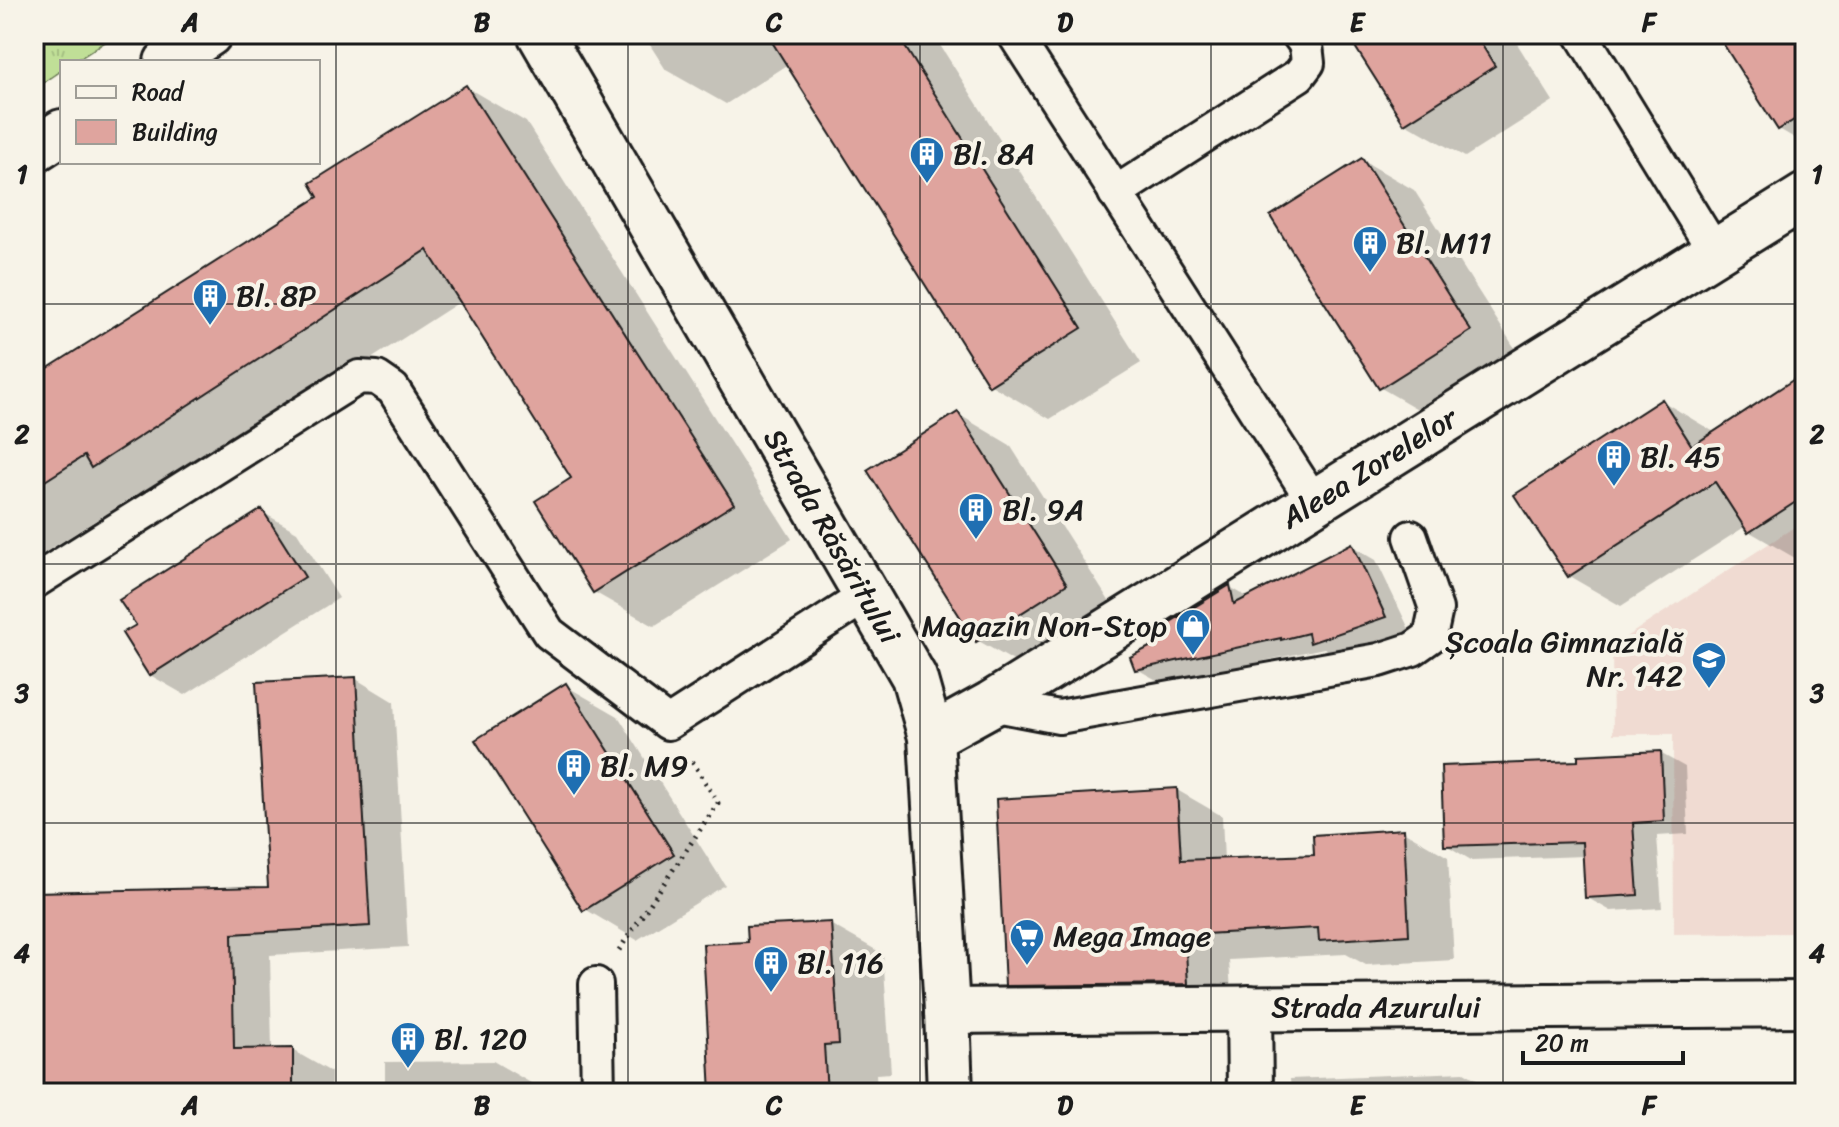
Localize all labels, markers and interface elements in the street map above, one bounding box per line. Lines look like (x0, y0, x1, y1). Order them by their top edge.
text: A (180, 0, 199, 45)
text: B (474, 0, 491, 45)
text: C (765, 0, 783, 45)
text: D (1057, 0, 1073, 45)
text: E (1350, 0, 1367, 45)
text: F (1641, 0, 1658, 45)
legend (60, 60, 320, 164)
text: Road (132, 71, 186, 113)
text: Building (132, 111, 218, 153)
place label: Bl. 8A (953, 127, 1035, 181)
building icon: Bl. 8A (908, 135, 946, 185)
text: 1 (16, 151, 28, 197)
text: 1 (1811, 151, 1823, 197)
place label: Bl. M11 (1396, 216, 1492, 270)
building icon: Bl. M11 (1351, 224, 1389, 274)
place label: Bl. 8P (236, 269, 316, 323)
building icon: Bl. 8P (191, 277, 229, 327)
street label: Aleea Zorelelor (1269, 391, 1470, 545)
text: 2 (13, 411, 30, 457)
text: 2 (1808, 411, 1825, 457)
street label: Strada Răsăritului (748, 418, 917, 656)
place label: Bl. 45 (1640, 430, 1721, 484)
building icon: Bl. 45 (1595, 438, 1633, 488)
place label: Bl. 9A (1002, 483, 1084, 537)
building icon: Bl. 9A (957, 491, 995, 541)
place label: Magazin Non-Stop (921, 599, 1167, 653)
shop icon: Magazin Non-Stop (1174, 607, 1212, 657)
place label: Școala Gimnazială Nr. 142 (1445, 615, 1684, 703)
school or university icon: Școala Gimnazială Nr. 142 (1690, 640, 1728, 690)
text: 3 (14, 670, 30, 716)
text: 3 (1809, 670, 1825, 716)
place label: Bl. M9 (600, 739, 688, 793)
building icon: Bl. M9 (555, 747, 593, 797)
place label: Mega Image (1053, 909, 1211, 963)
supermarket icon: Mega Image (1008, 917, 1046, 967)
text: 4 (14, 930, 30, 976)
text: 4 (1809, 930, 1825, 976)
place label: Bl. 116 (797, 936, 884, 990)
building icon: Bl. 116 (752, 944, 790, 994)
street label: Strada Azurului (1271, 980, 1481, 1034)
place label: Bl. 120 (434, 1012, 527, 1066)
scale bar (1523, 1015, 1683, 1065)
building icon: Bl. 120 (389, 1020, 427, 1070)
text: 20 m (1535, 1022, 1589, 1064)
text: A (180, 1082, 199, 1127)
text: B (474, 1082, 491, 1127)
text: C (765, 1082, 783, 1127)
text: D (1057, 1082, 1073, 1127)
text: E (1350, 1082, 1367, 1127)
text: F (1641, 1082, 1658, 1127)

